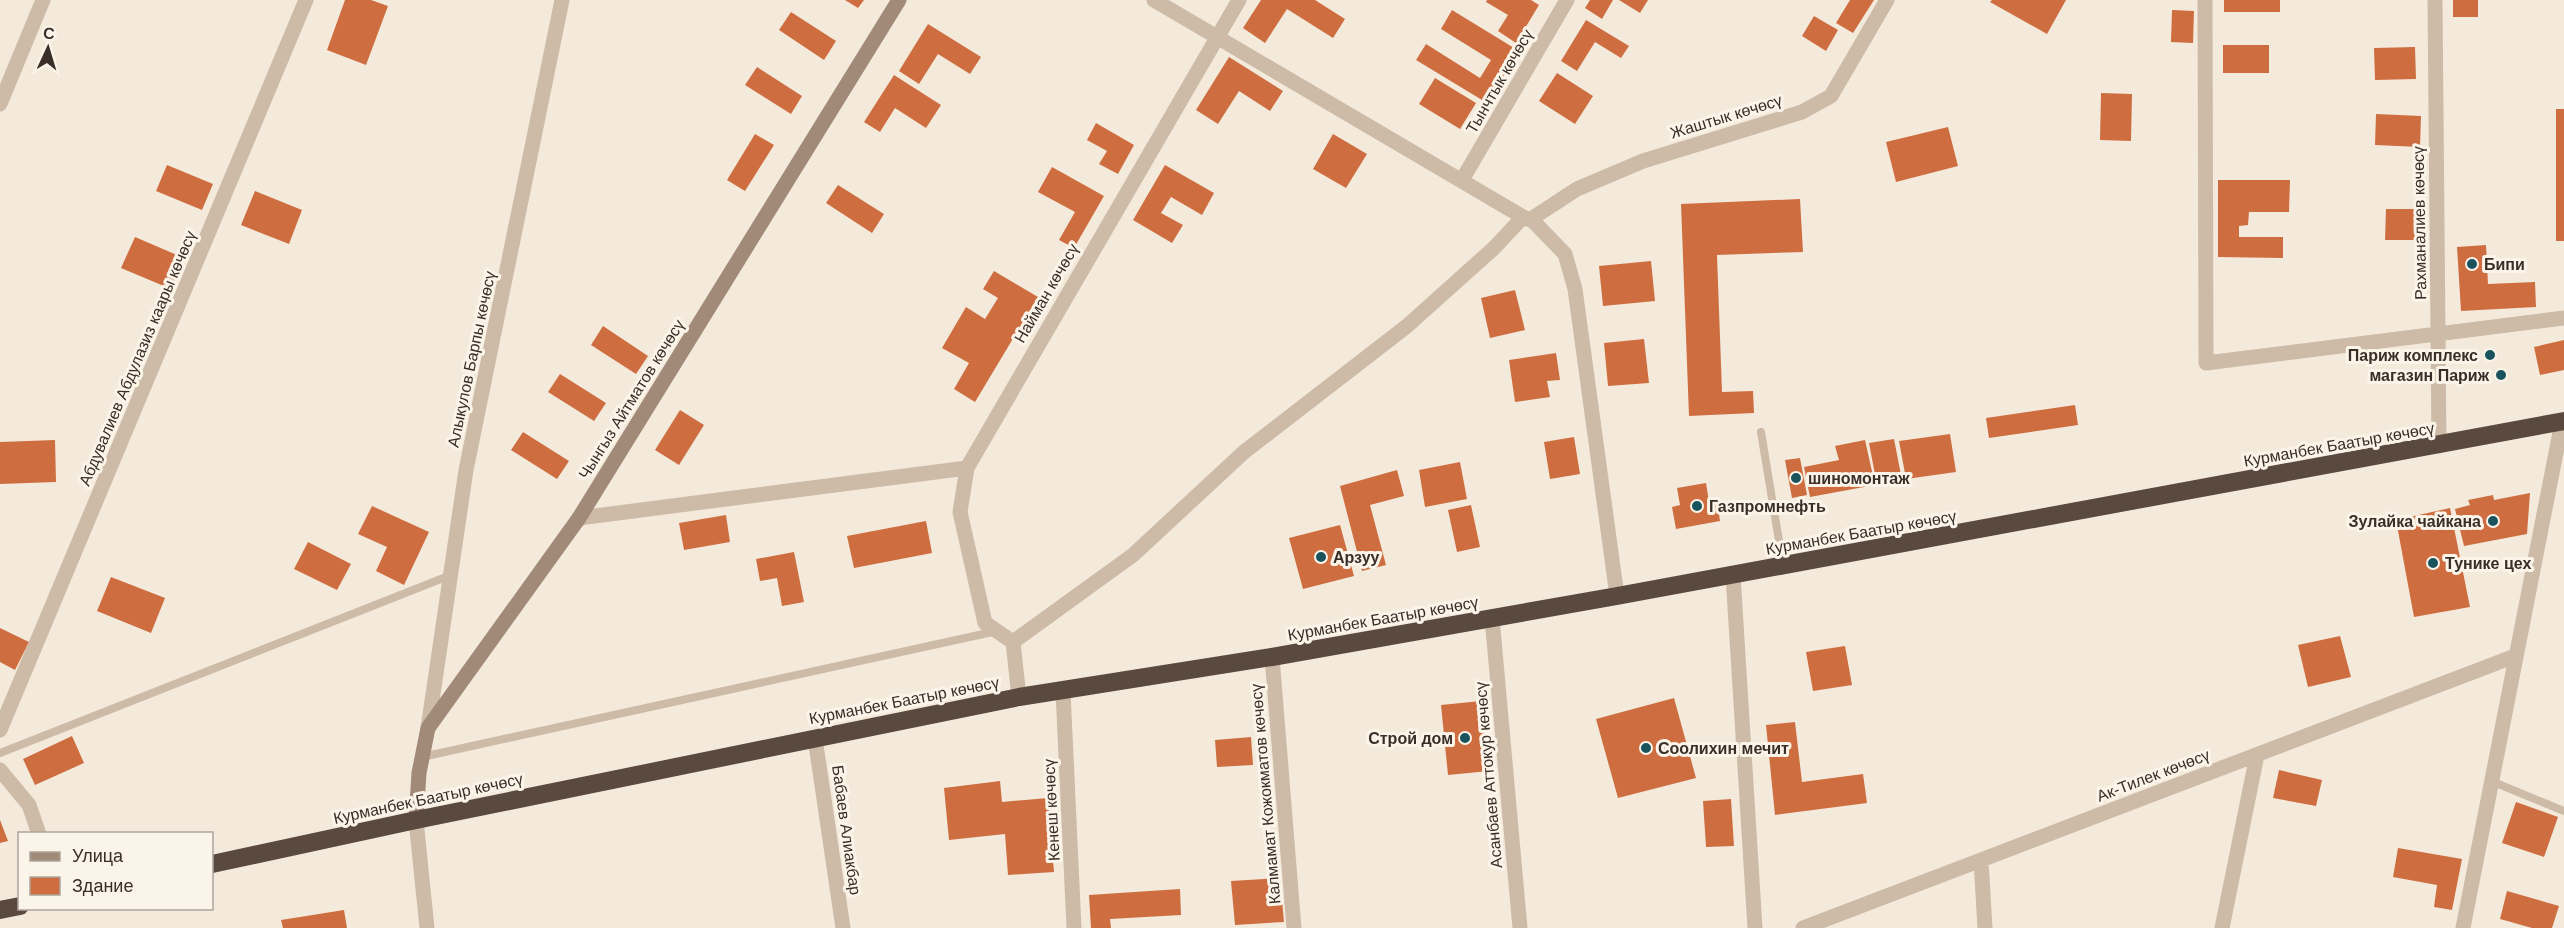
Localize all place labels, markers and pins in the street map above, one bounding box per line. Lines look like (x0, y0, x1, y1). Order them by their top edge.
place label: Бипи (2484, 256, 2525, 273)
marker: Бипи (2465, 257, 2479, 271)
place label: Париж комплекс (2348, 347, 2478, 364)
marker: Париж комплекс (2483, 348, 2497, 362)
place label: магазин Париж (2369, 367, 2490, 384)
marker: магазин Париж (2494, 368, 2508, 382)
place label: шиномонтаж (1808, 470, 1910, 487)
marker: шиномонтаж (1789, 471, 1803, 485)
place label: Газпромнефть (1709, 498, 1826, 515)
marker: Газпромнефть (1690, 499, 1704, 513)
place label: Зулайка чайкана (2349, 513, 2481, 530)
marker: Зулайка чайкана (2486, 514, 2500, 528)
place label: Арзуу (1333, 549, 1380, 566)
marker: Арзуу (1314, 550, 1328, 564)
place label: Тунике цех (2445, 555, 2531, 572)
marker: Тунике цех (2426, 556, 2440, 570)
place label: Строй дом (1368, 730, 1453, 747)
marker: Строй дом (1458, 731, 1472, 745)
place label: Соолихин мечит (1658, 740, 1789, 757)
marker: Соолихин мечит (1639, 741, 1653, 755)

